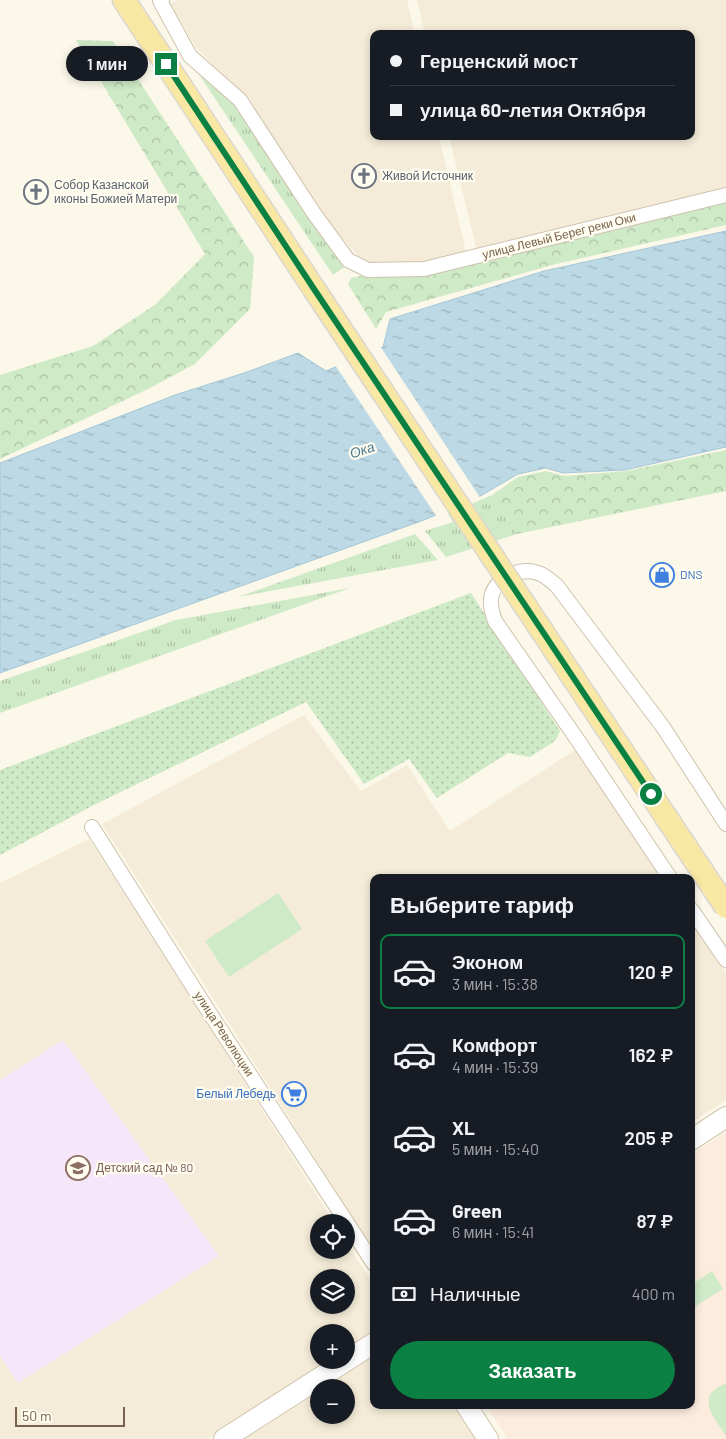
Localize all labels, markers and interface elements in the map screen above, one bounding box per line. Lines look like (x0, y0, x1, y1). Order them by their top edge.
callout: 1 мин (66, 46, 148, 82)
text: Герценский мост (420, 49, 578, 72)
route end (155, 53, 177, 75)
text: 1 мин (87, 54, 127, 73)
text: улица 60-летия Октября (420, 98, 646, 121)
church icon: Живой Источник (351, 163, 377, 189)
place label: Живой Источник (382, 168, 474, 182)
place label: Собор Казанской иконы Божией Матери (54, 177, 177, 206)
church icon: Собор Казанской иконы Божией Матери (23, 179, 49, 205)
street label: улица Левый Берег реки Оки (481, 209, 637, 262)
water label: Ока (347, 437, 377, 462)
shop icon: DNS (649, 562, 675, 588)
place label: DNS (680, 567, 703, 581)
route start (640, 783, 662, 805)
text: Выберите тариф (390, 891, 574, 917)
icon: car (392, 949, 437, 994)
text: Эконом (452, 950, 523, 973)
text: 120 ₽ (628, 960, 673, 983)
text: 3 мин · 15:38 (452, 974, 538, 993)
street label: улица Революции (191, 988, 258, 1079)
icon: car (392, 1032, 437, 1077)
text: Комфорт (452, 1033, 537, 1056)
text: 162 ₽ (629, 1043, 673, 1066)
text: 4 мин · 15:39 (452, 1057, 538, 1076)
supermarket icon: Белый Лебедь (281, 1081, 307, 1107)
place label: Белый Лебедь (196, 1086, 276, 1101)
icon: car (392, 1115, 437, 1160)
text: XL (452, 1116, 475, 1139)
text: 205 ₽ (625, 1126, 673, 1149)
text: 5 мин · 15:40 (452, 1139, 539, 1158)
school or university icon: Детский сад № 80 (65, 1155, 91, 1181)
place label: Детский сад № 80 (96, 1160, 193, 1175)
icon: car (392, 1198, 437, 1243)
text: Green (452, 1199, 502, 1222)
text: 87 ₽ (637, 1209, 673, 1232)
map controls (310, 1214, 355, 1424)
button: locate (310, 1214, 355, 1259)
text: 6 мин · 15:41 (452, 1222, 534, 1241)
button: layers (310, 1269, 355, 1314)
icon: cash (390, 1280, 418, 1308)
text: Наличные (430, 1282, 521, 1305)
text: 400 m (632, 1284, 675, 1303)
button: + (310, 1324, 355, 1369)
button: Заказать (390, 1341, 675, 1399)
button: − (310, 1379, 355, 1424)
scale bar (15, 1404, 125, 1427)
text: 50 m (22, 1407, 51, 1424)

